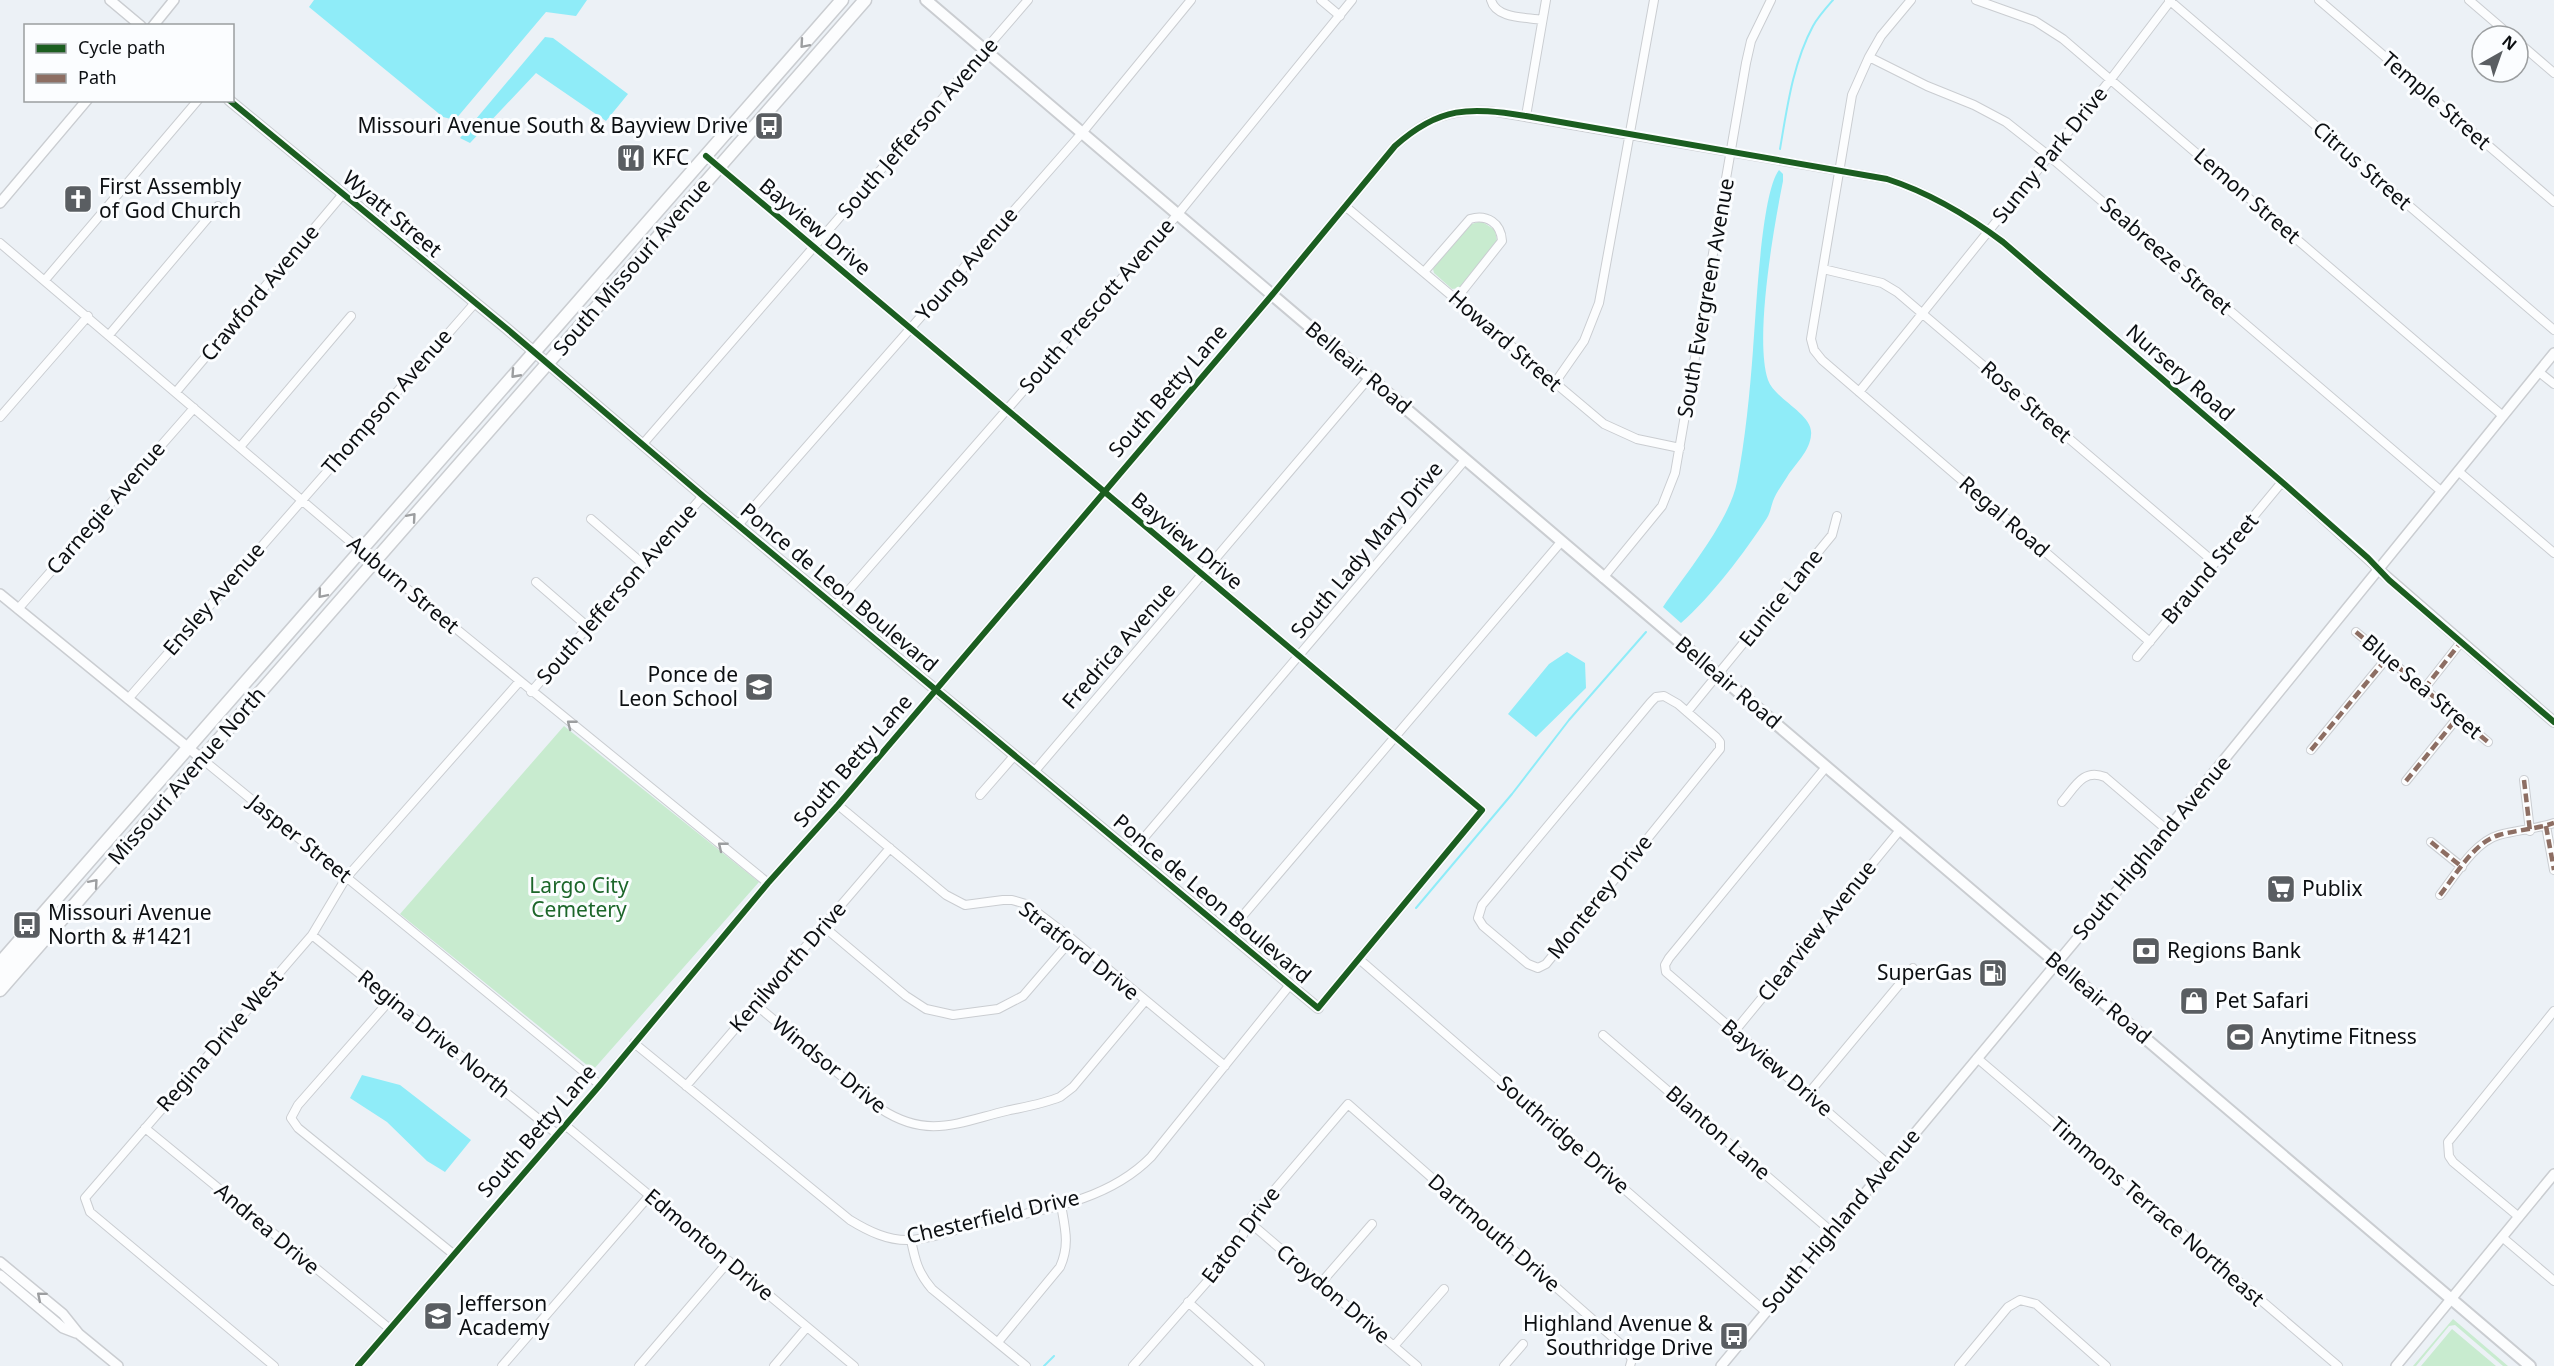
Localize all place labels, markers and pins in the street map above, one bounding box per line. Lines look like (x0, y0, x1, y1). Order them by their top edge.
bus stop icon: Missouri Avenue South & Bayview Drive (753, 110, 785, 142)
place label: Missouri Avenue South & Bayview Drive (357, 111, 748, 139)
restaurant icon: KFC (615, 142, 647, 174)
place label: KFC (652, 143, 689, 171)
place label: First Assembly of God Church (99, 172, 241, 224)
church icon: First Assembly of God Church (62, 183, 94, 215)
place label: Ponce de Leon School (619, 660, 738, 712)
school or university icon: Ponce de Leon School (743, 671, 775, 703)
supermarket icon: Publix (2265, 873, 2297, 905)
place label: Publix (2302, 874, 2363, 902)
place label: Missouri Avenue North & #1421 (48, 898, 212, 950)
bus stop icon: Missouri Avenue North & #1421 (11, 909, 43, 941)
bank icon: Regions Bank (2130, 935, 2162, 967)
place label: Regions Bank (2167, 936, 2302, 964)
fuel station icon: SuperGas (1977, 957, 2009, 989)
place label: SuperGas (1877, 958, 1972, 986)
shop icon: Pet Safari (2178, 985, 2210, 1017)
place label: Pet Safari (2215, 986, 2309, 1014)
sports icon: Anytime Fitness (2224, 1021, 2256, 1053)
place label: Anytime Fitness (2261, 1022, 2417, 1050)
place label: Jefferson Academy (457, 1289, 550, 1341)
school or university icon: Jefferson Academy (422, 1300, 454, 1332)
place label: Highland Avenue & Southridge Drive (1523, 1309, 1714, 1361)
bus stop icon: Highland Avenue & Southridge Drive (1718, 1320, 1750, 1352)

